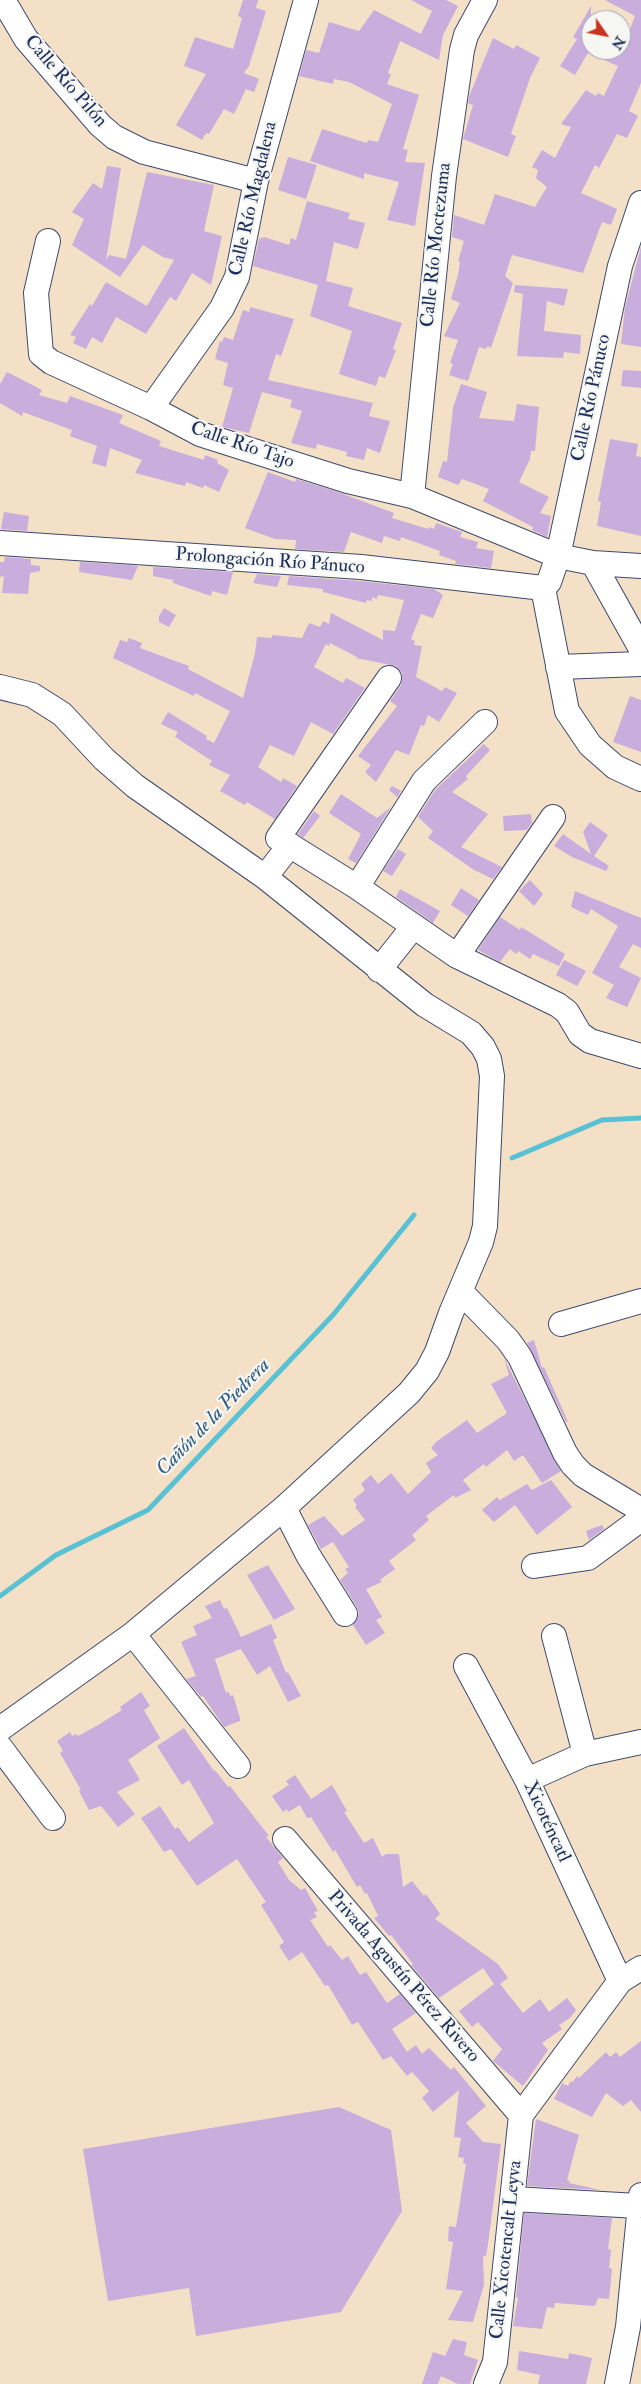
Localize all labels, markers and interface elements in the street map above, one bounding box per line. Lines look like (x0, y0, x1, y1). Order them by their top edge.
north arrow (581, 10, 631, 60)
street label: Calle Río Pilón (19, 31, 111, 133)
text: N (608, 33, 629, 53)
street label: Calle Río Magdalena (225, 120, 283, 278)
street label: Calle Río Moctezuma (417, 162, 457, 328)
street label: Calle Río Pánuco (567, 332, 617, 464)
street label: Calle Río Tajo (187, 418, 297, 474)
street label: Prolongación Río Pánuco (175, 544, 365, 580)
water label: Cañón de la Piedrera (152, 1354, 276, 1482)
street label: Xicoténcatl (517, 1778, 575, 1866)
street label: Privada Agustín Pérez Rivero (322, 1886, 484, 2068)
street label: Calle Xicotencalt Leyva (486, 2159, 528, 2341)

